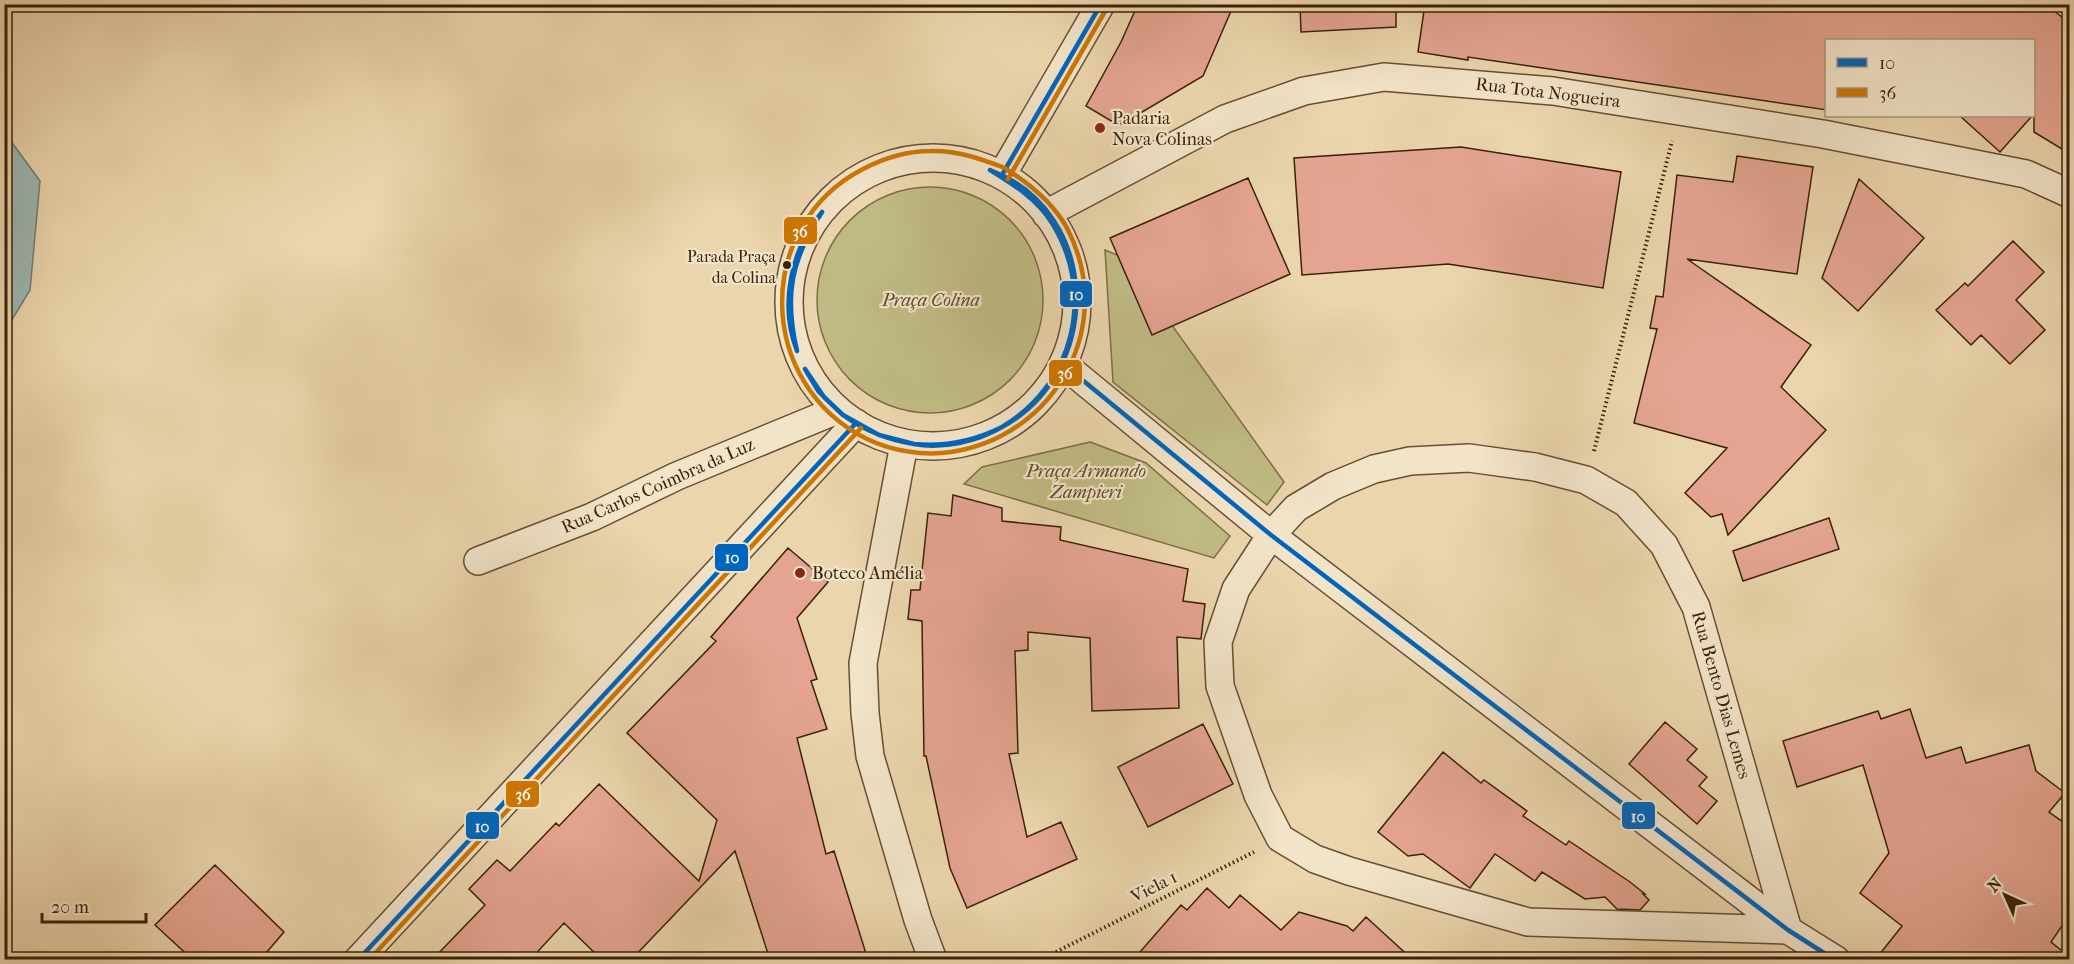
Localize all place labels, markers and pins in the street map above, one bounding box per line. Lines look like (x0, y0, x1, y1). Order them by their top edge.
place label: Padaria Nova Colinas (1112, 108, 1212, 150)
marker: Padaria Nova Colinas (1093, 121, 1107, 135)
place label: Parada Praça da Colina (687, 247, 777, 287)
marker: Parada Praça da Colina (781, 259, 793, 271)
place label: Boteco Amélia (812, 563, 924, 584)
marker: Boteco Amélia (793, 566, 807, 580)

